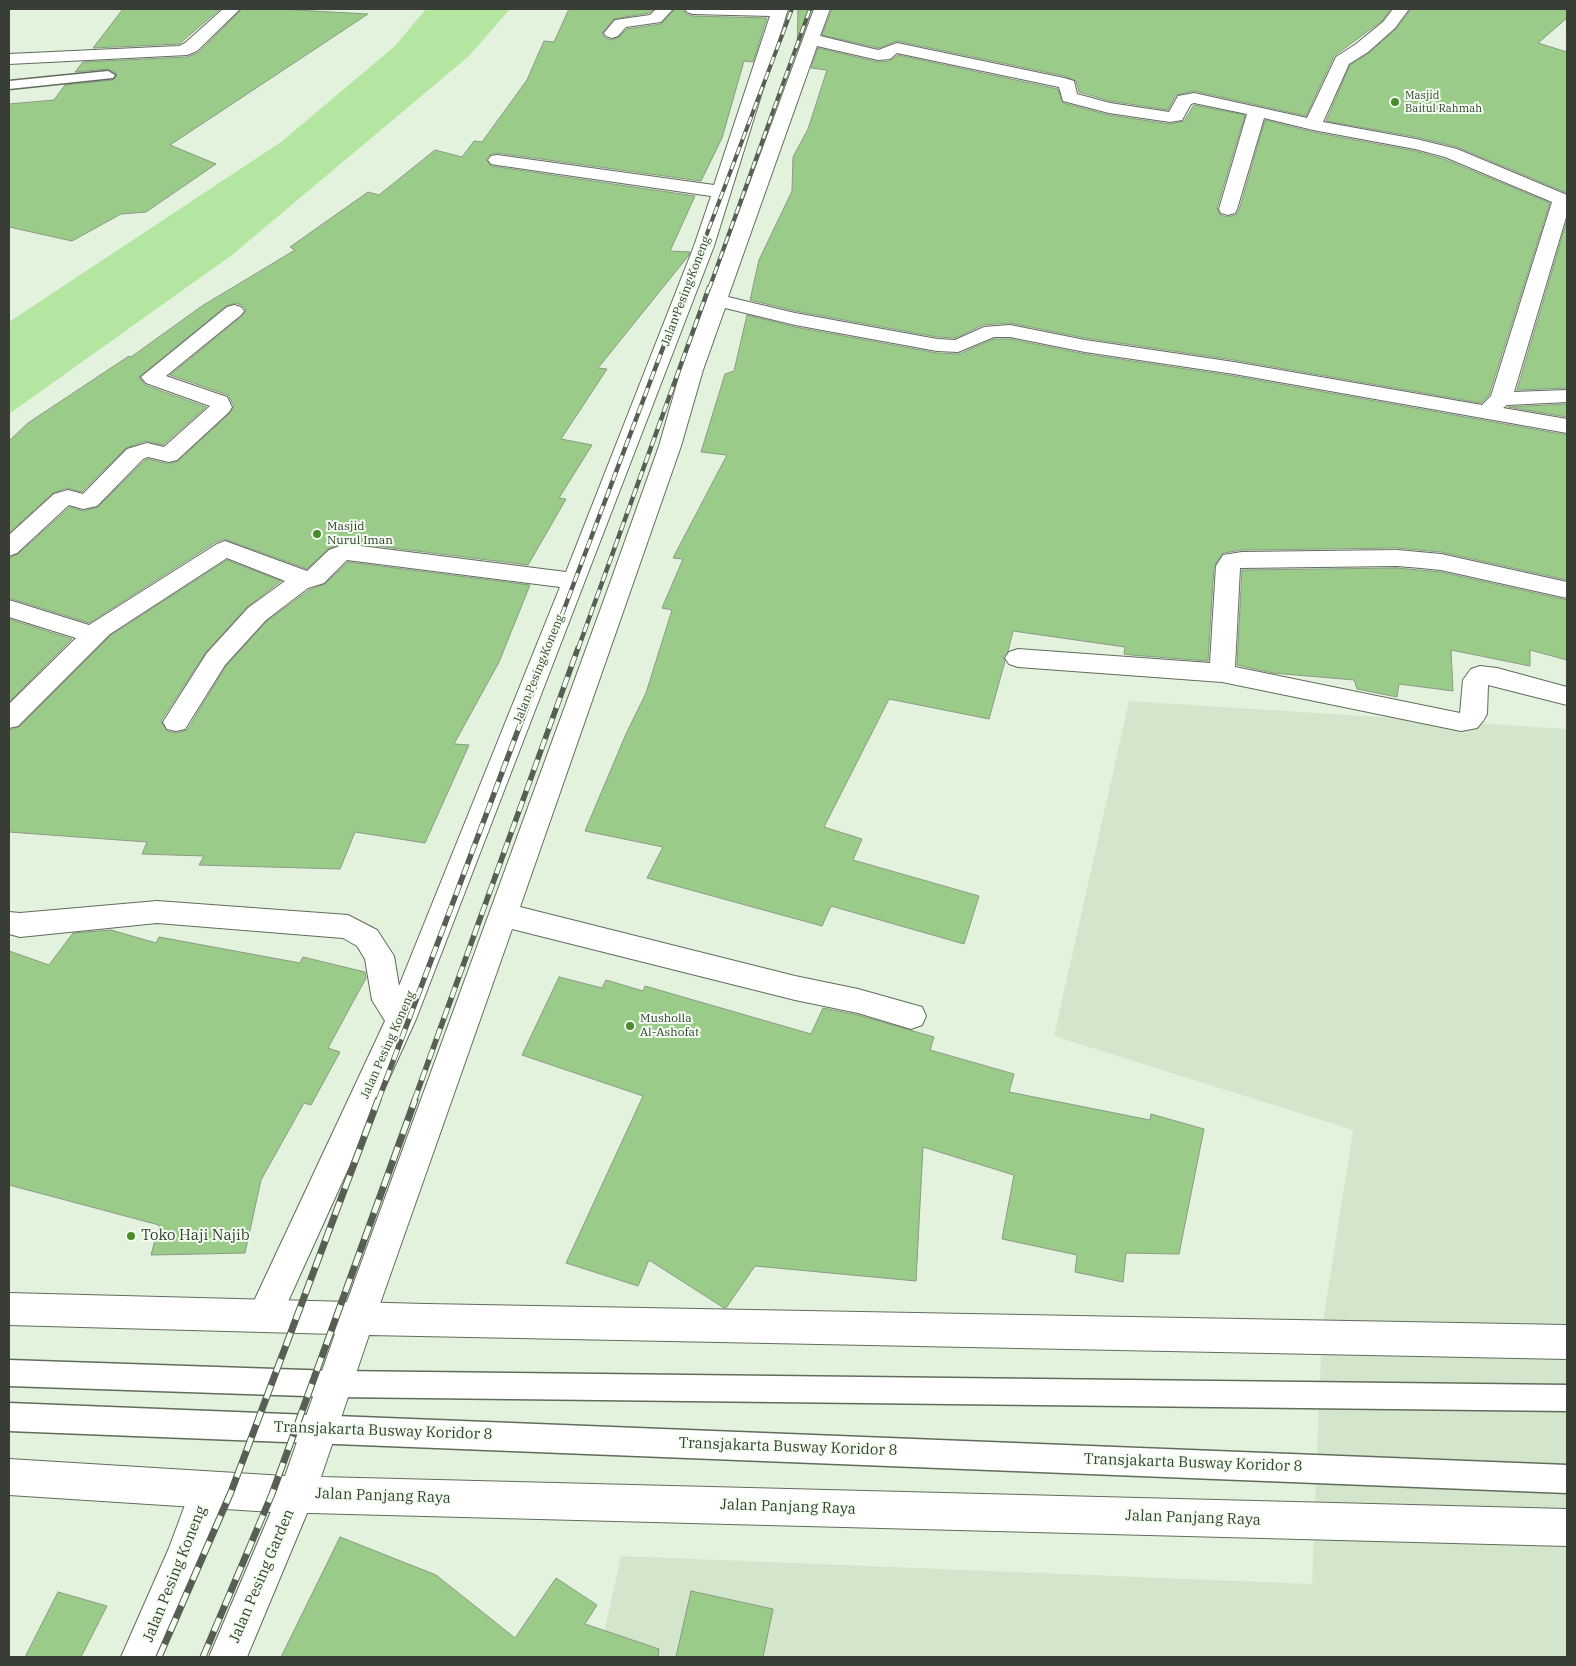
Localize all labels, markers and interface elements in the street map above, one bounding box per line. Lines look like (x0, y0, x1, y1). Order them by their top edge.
place label: Masjid Baitul Rahmah (1405, 89, 1482, 115)
marker: Masjid Baitul Rahmah (1389, 96, 1401, 108)
street label: Jalan Pesing Koneng (658, 234, 714, 348)
place label: Masjid Nurul Iman (327, 520, 393, 548)
marker: Masjid Nurul Iman (311, 528, 323, 540)
street label: Jalan Pesing Koneng (511, 612, 567, 726)
street label: Jalan Pesing Koneng (358, 989, 418, 1101)
place label: Musholla Al-Ashofat (640, 1012, 699, 1040)
marker: Musholla Al-Ashofat (624, 1020, 636, 1032)
place label: Toko Haji Najib (141, 1227, 250, 1245)
marker: Toko Haji Najib (125, 1230, 137, 1242)
street label: Transjakarta Busway Koridor 8 (273, 1418, 493, 1444)
street label: Transjakarta Busway Koridor 8 (678, 1434, 898, 1460)
street label: Transjakarta Busway Koridor 8 (1083, 1450, 1303, 1476)
street label: Jalan Panjang Raya (315, 1485, 451, 1507)
street label: Jalan Panjang Raya (720, 1496, 856, 1518)
street label: Jalan Pesing Koneng (139, 1503, 211, 1645)
street label: Jalan Pesing Garden (226, 1506, 298, 1646)
street label: Jalan Panjang Raya (1125, 1507, 1261, 1529)

